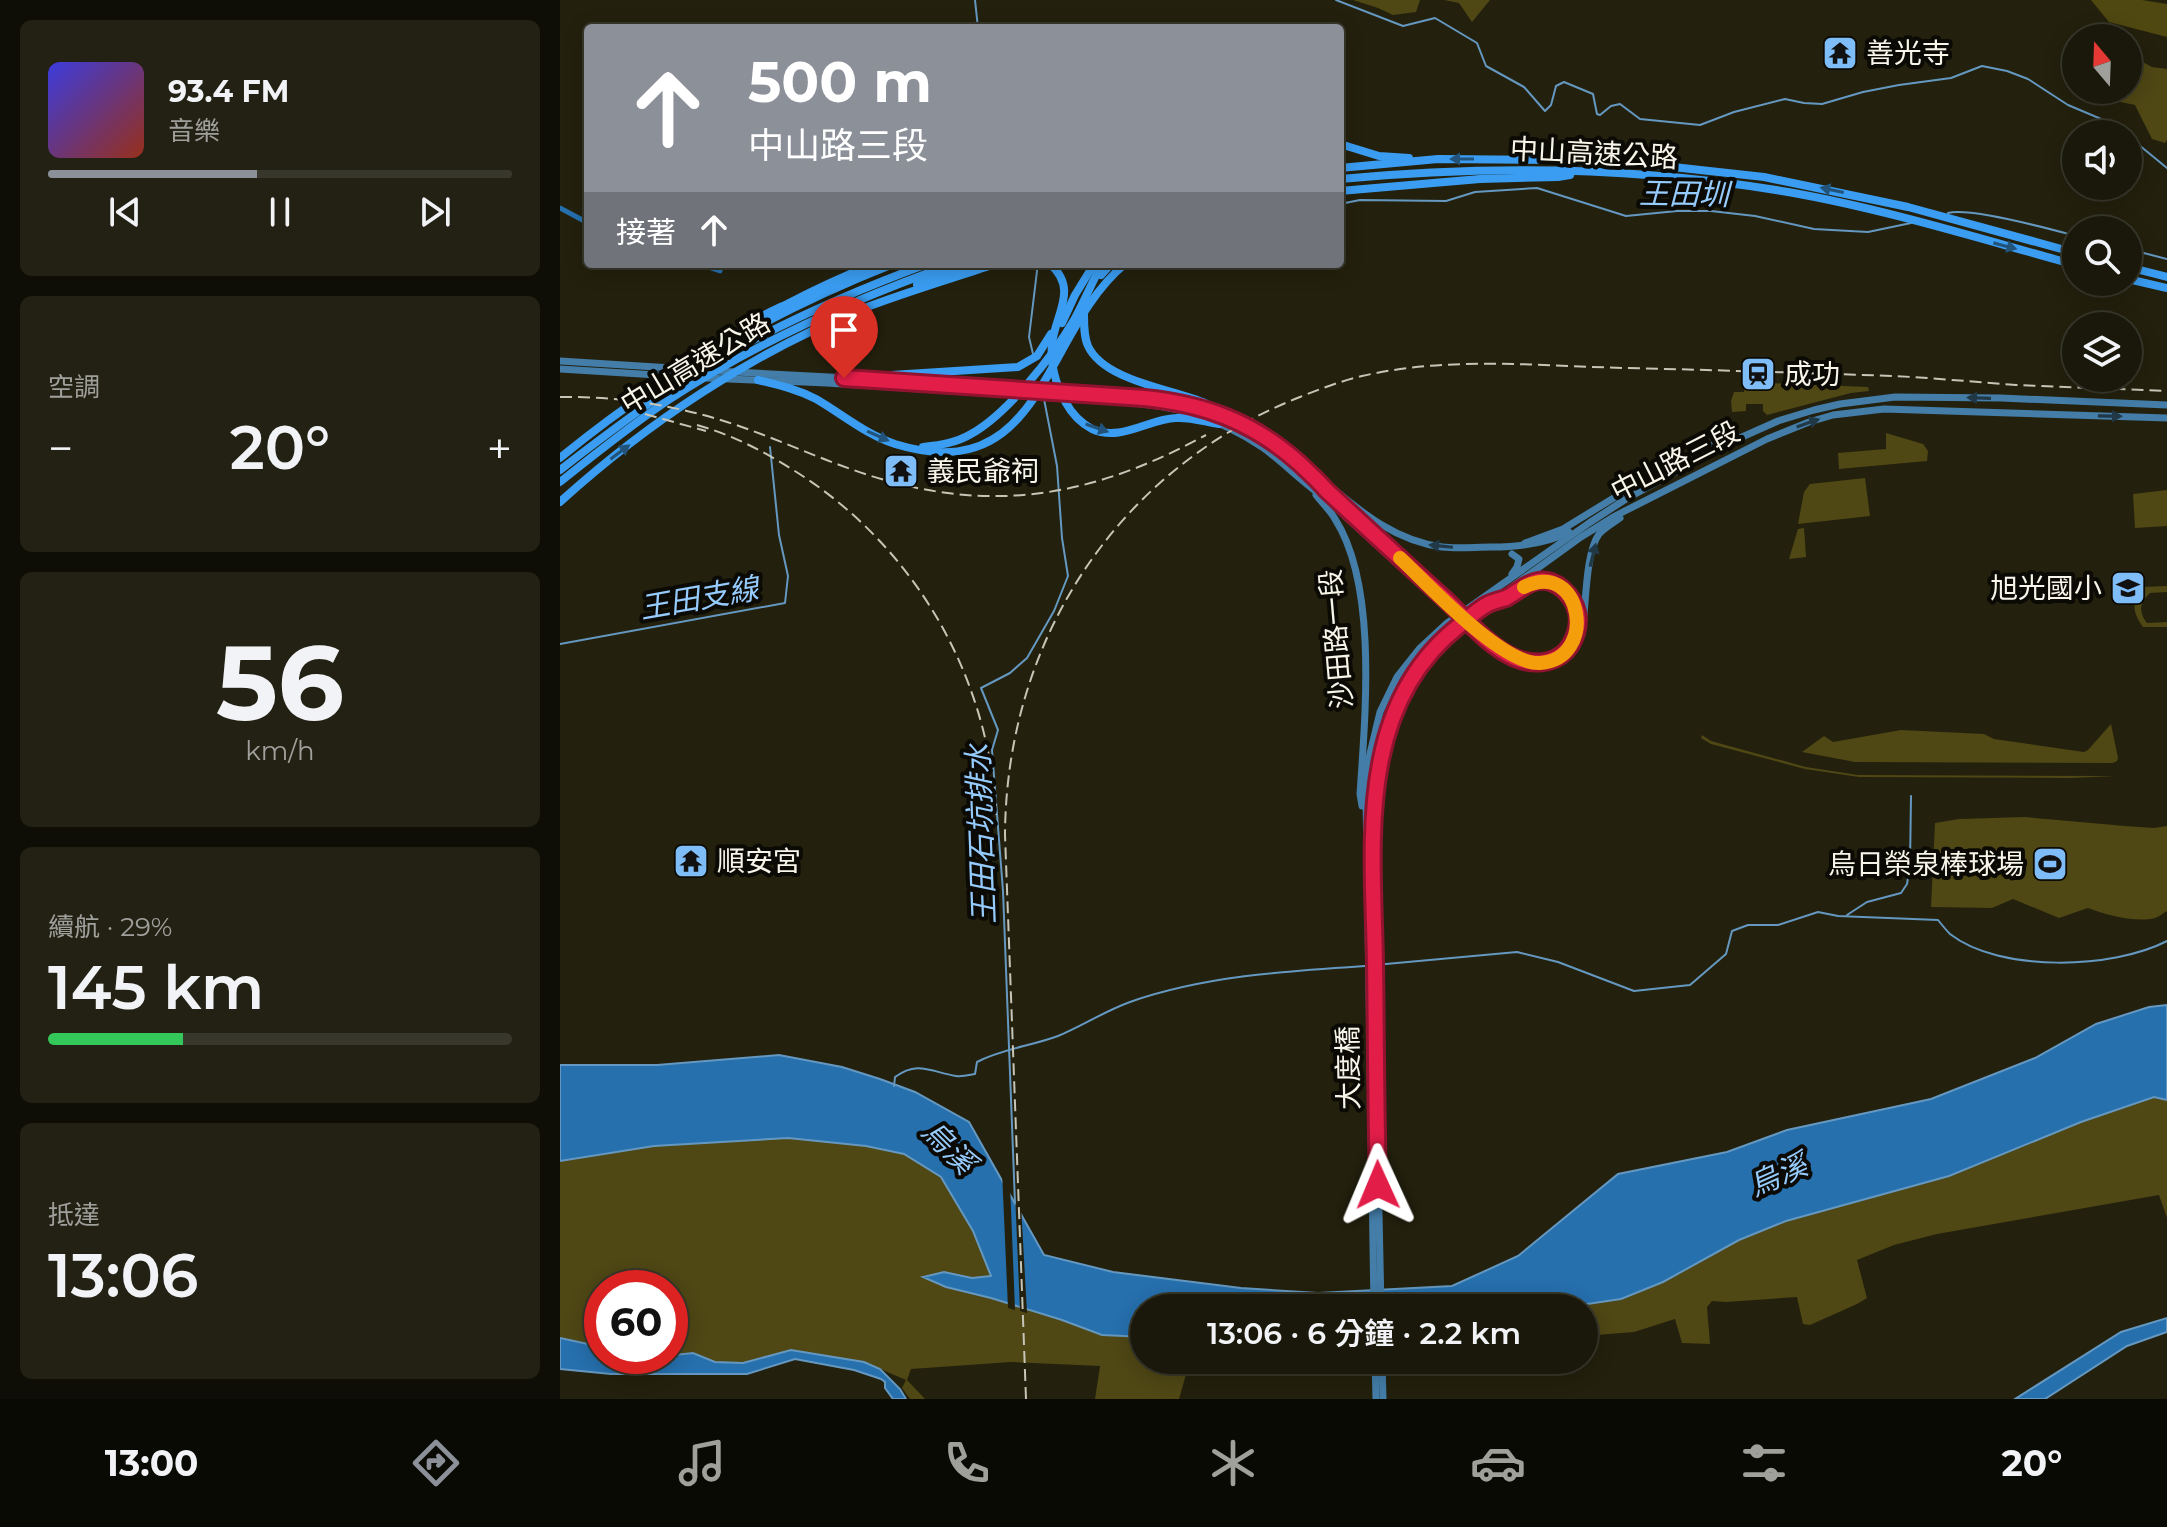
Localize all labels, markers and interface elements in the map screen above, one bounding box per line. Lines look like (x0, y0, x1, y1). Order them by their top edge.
north arrow (2062, 24, 2142, 104)
map controls (2062, 24, 2142, 392)
temple icon: 善光寺 (1821, 34, 1859, 72)
place label: 善光寺 (1866, 36, 1950, 70)
text: 500 m (748, 48, 932, 116)
icon: ahead (616, 56, 720, 160)
text: 93.4 FM (168, 73, 289, 110)
text: 音樂 (168, 115, 220, 147)
button: sound (2062, 120, 2142, 200)
text: 中山路三段 (748, 123, 928, 167)
street label: 中山高速公路 (1509, 132, 1679, 174)
one-way arrow (1449, 153, 1474, 165)
water label: 王田圳 (1639, 175, 1733, 213)
one-way arrow (1820, 183, 1845, 196)
icon: previous (103, 190, 147, 234)
icon: pause (258, 190, 302, 234)
icon: next (413, 190, 457, 234)
icon: ahead (692, 208, 736, 252)
text: 接著 (616, 214, 676, 251)
button: search (2062, 216, 2142, 296)
one-way arrow (1993, 240, 2018, 252)
pin (810, 296, 878, 378)
street label: 中山高速公路 (614, 305, 776, 421)
icon: arrive (822, 308, 866, 352)
button: layers (2062, 312, 2142, 392)
station icon: 成功 (1739, 355, 1777, 393)
place label: 成功 (1784, 357, 1840, 391)
text: 空調 (48, 371, 100, 403)
one-way arrow (1966, 391, 1991, 404)
one-way arrow (2098, 410, 2123, 422)
text: 20° (230, 411, 330, 484)
street label: 中山路三段 (1605, 414, 1745, 508)
one-way arrow (1796, 417, 1820, 429)
text: − (48, 421, 73, 475)
text: + (487, 421, 512, 475)
one-way arrow (1085, 423, 1109, 435)
one-way arrow (866, 430, 890, 443)
one-way arrow (609, 445, 630, 461)
temple icon: 義民爺祠 (882, 452, 920, 490)
place label: 義民爺祠 (927, 454, 1039, 488)
one-way arrow (1428, 539, 1453, 552)
one-way arrow (1587, 542, 1599, 567)
street label: 沙田路一段 (1313, 568, 1359, 710)
water label: 王田支線 (637, 569, 764, 627)
school or university icon: 旭光國小 (2109, 569, 2147, 607)
place label: 旭光國小 (1990, 571, 2102, 605)
text: 56 (216, 619, 344, 746)
text: km/h (245, 735, 315, 767)
water label: 王田石坑排水 (959, 741, 1003, 925)
temple icon: 順安宮 (672, 842, 710, 880)
place label: 順安宮 (717, 844, 801, 878)
sports icon: 烏日榮泉棒球場 (2031, 845, 2069, 883)
place label: 烏日榮泉棒球場 (1828, 847, 2024, 881)
text: 續航 · 29% (48, 911, 172, 943)
text: 145 km (48, 951, 264, 1024)
street label: 大度橋 (1330, 1026, 1366, 1110)
water label: 烏溪 (915, 1113, 986, 1184)
position arrow (1336, 1143, 1420, 1227)
water label: 烏溪 (1743, 1144, 1817, 1204)
text: 抵達 (48, 1199, 100, 1231)
text: 13:06 (48, 1239, 198, 1312)
speed limit sign: 60 (584, 1270, 688, 1374)
text: 13:06 · 6 分鐘 · 2.2 km (1207, 1315, 1521, 1352)
icon: directions (408, 1435, 464, 1491)
icon: music (674, 1435, 730, 1491)
icon: phone (939, 1435, 995, 1491)
icon: climate (1205, 1435, 1261, 1491)
icon: car (1470, 1435, 1526, 1491)
icon: filters (1736, 1435, 1792, 1491)
text: 13:00 (105, 1441, 199, 1485)
text: 20° (2001, 1441, 2062, 1485)

